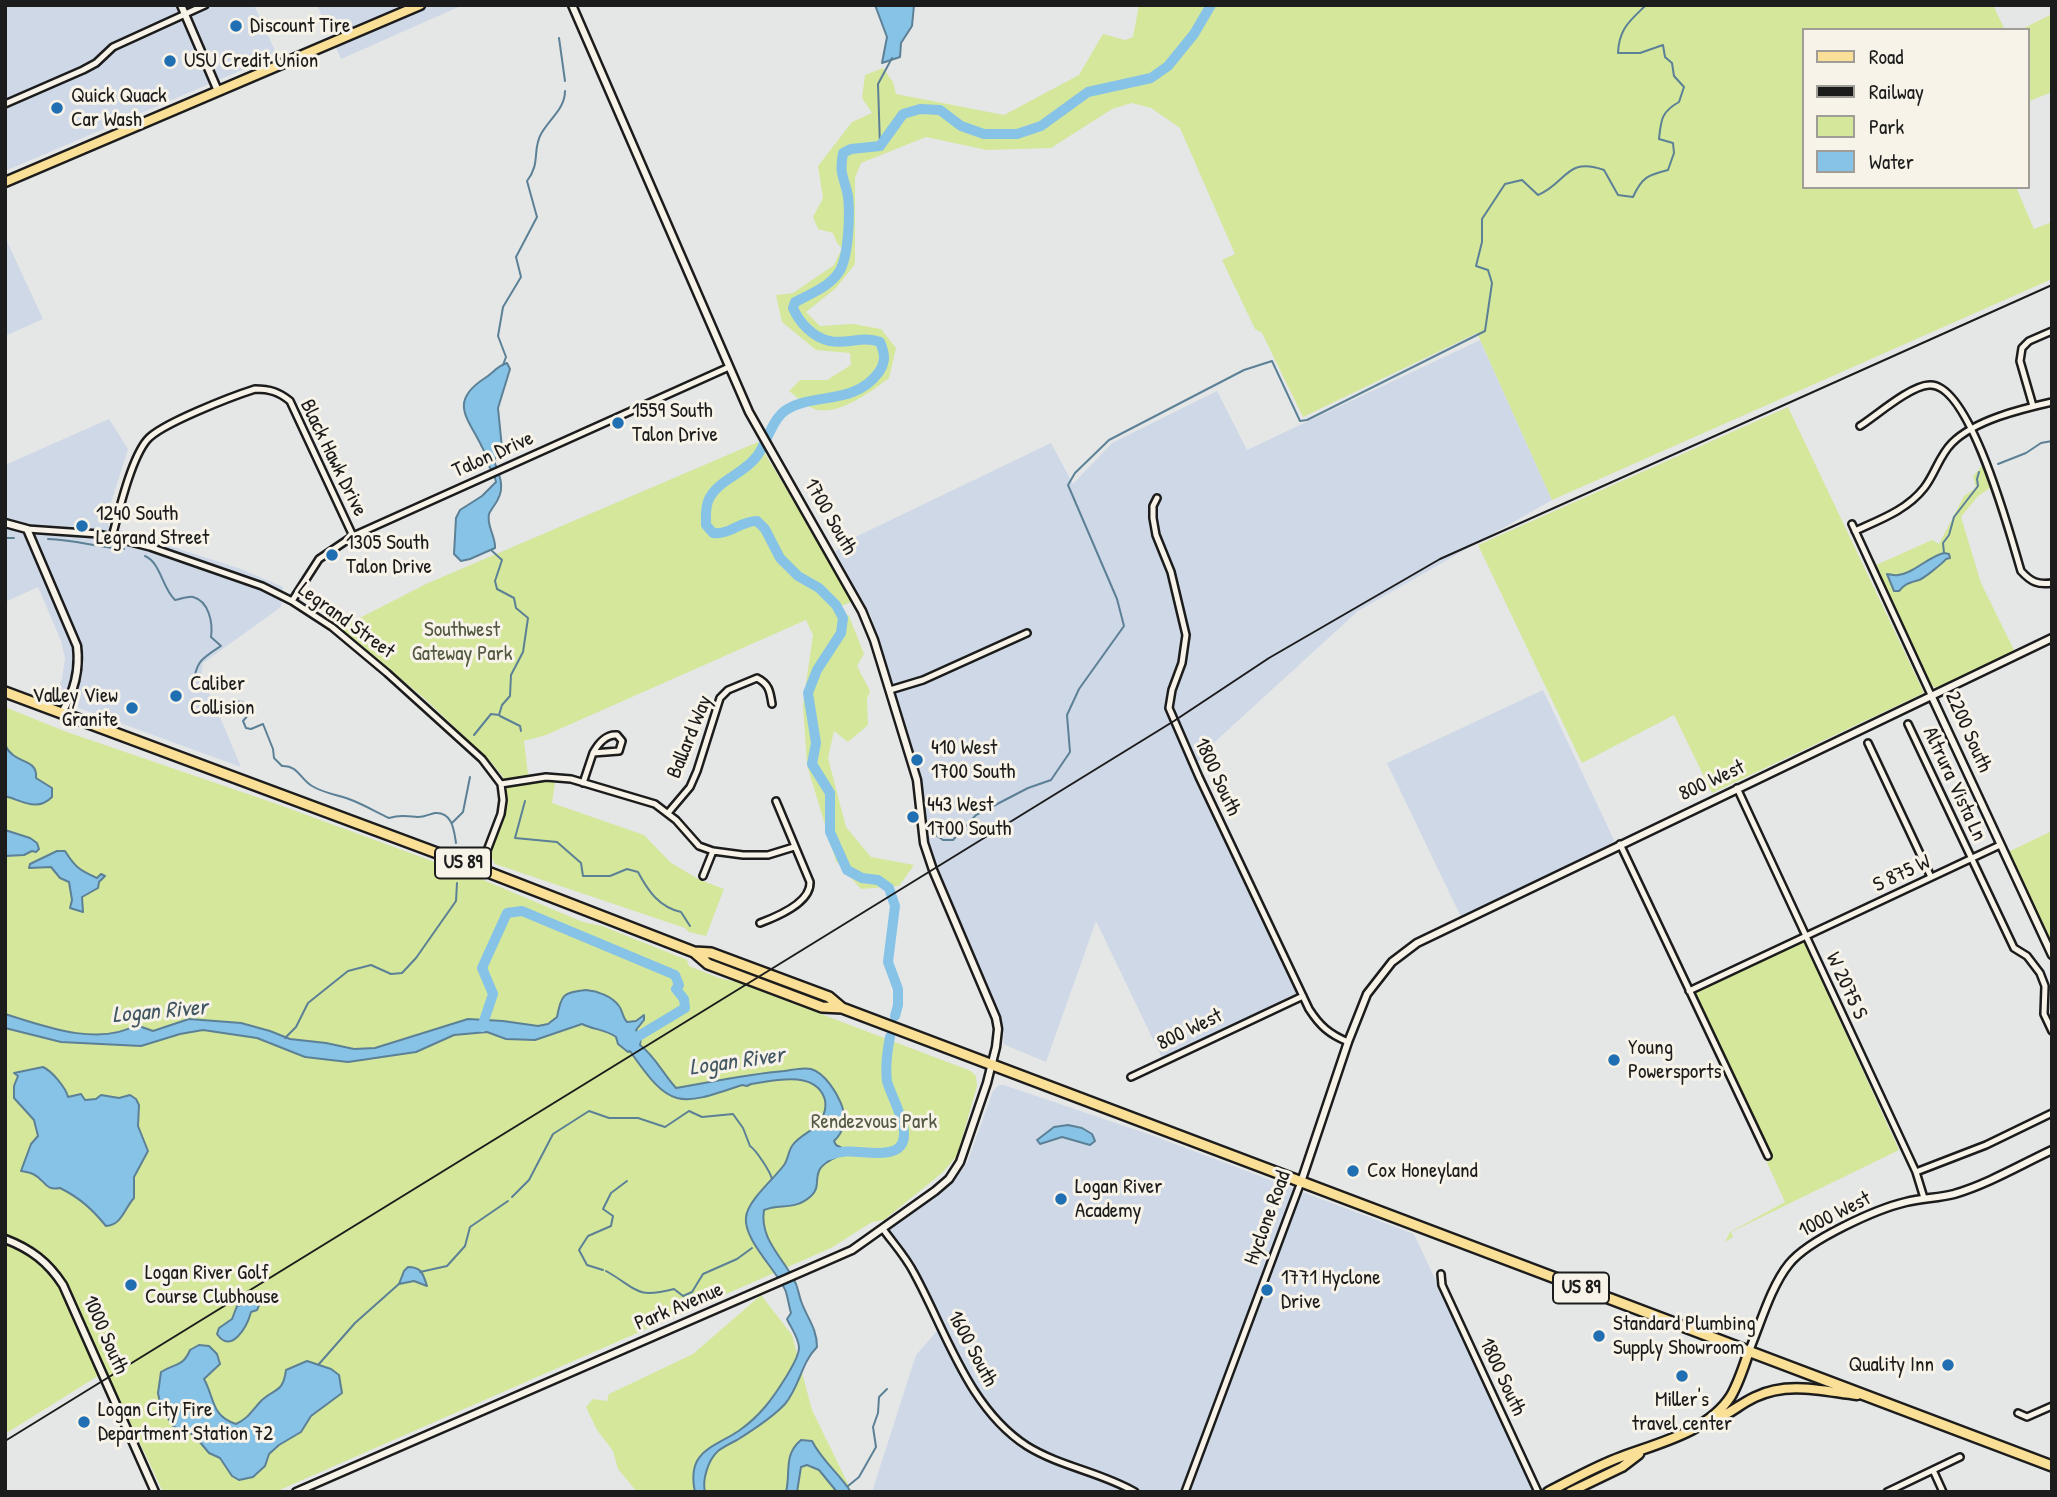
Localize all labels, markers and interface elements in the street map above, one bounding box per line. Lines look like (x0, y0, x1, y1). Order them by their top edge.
place label: Discount Tire (250, 13, 350, 39)
marker: Discount Tire (228, 18, 244, 34)
legend (1801, 28, 2029, 189)
text: Road (1869, 42, 1903, 71)
place label: USU Credit Union (184, 48, 318, 74)
marker: USU Credit Union (162, 53, 178, 69)
text: Railway (1869, 77, 1924, 106)
place label: Quick Quack Car Wash (71, 83, 167, 133)
marker: Quick Quack Car Wash (49, 100, 65, 116)
text: Park (1869, 112, 1904, 141)
text: Water (1869, 147, 1914, 176)
street label: Black Hawk Drive (294, 395, 372, 521)
place label: 1559 South Talon Drive (632, 398, 718, 448)
marker: 1559 South Talon Drive (610, 415, 626, 431)
street label: Talon Drive (449, 426, 537, 484)
street label: 1700 South (798, 474, 862, 560)
place label: 1240 South Legrand Street (96, 501, 209, 551)
marker: 1240 South Legrand Street (74, 518, 90, 534)
place label: 1305 South Talon Drive (346, 530, 432, 580)
marker: 1305 South Talon Drive (324, 547, 340, 563)
street label: Legrand Street (293, 578, 399, 664)
park label: Southwest Gateway Park (412, 617, 512, 667)
place label: Caliber Collision (190, 671, 254, 721)
place label: Valley View Granite (32, 683, 118, 733)
marker: Caliber Collision (168, 688, 184, 704)
street label: 2200 South (1939, 688, 1997, 776)
street label: Ballard Way (662, 692, 718, 782)
marker: Valley View Granite (124, 700, 140, 716)
street label: Altrura Vista Ln (1917, 723, 1991, 845)
street label: 1800 South (1188, 734, 1246, 820)
place label: 410 West 1700 South (931, 735, 1015, 785)
marker: 410 West 1700 South (909, 752, 925, 768)
street label: 800 West (1675, 755, 1749, 807)
place label: 443 West 1700 South (927, 792, 1011, 842)
marker: 443 West 1700 South (905, 809, 921, 825)
road number: US 89 (435, 848, 491, 878)
street label: S 875 W (1869, 850, 1935, 898)
street label: W 2075 S (1820, 949, 1872, 1023)
water label: Logan River (111, 994, 209, 1030)
street label: 800 West (1153, 1003, 1227, 1057)
place label: Young Powersports (1628, 1035, 1722, 1085)
water label: Logan River (688, 1042, 786, 1082)
marker: Young Powersports (1606, 1052, 1622, 1068)
park label: Rendezvous Park (811, 1109, 937, 1135)
place label: Cox Honeyland (1367, 1158, 1478, 1184)
marker: Cox Honeyland (1345, 1163, 1361, 1179)
street label: Hyclone Road (1239, 1168, 1297, 1268)
place label: Logan River Academy (1075, 1174, 1162, 1224)
street label: 1000 West (1795, 1186, 1875, 1244)
marker: Logan River Academy (1053, 1191, 1069, 1207)
place label: Logan River Golf Course Clubhouse (145, 1260, 279, 1310)
place label: 1771 Hyclone Drive (1281, 1265, 1381, 1315)
road number: US 89 (1553, 1272, 1609, 1304)
marker: Logan River Golf Course Clubhouse (123, 1277, 139, 1293)
street label: Park Avenue (631, 1277, 727, 1337)
marker: 1771 Hyclone Drive (1259, 1282, 1275, 1298)
street label: 1000 South (77, 1292, 133, 1378)
street label: 1600 South (942, 1307, 1002, 1391)
place label: Standard Plumbing Supply Showroom (1613, 1311, 1756, 1361)
marker: Standard Plumbing Supply Showroom (1591, 1328, 1607, 1344)
street label: 1800 South (1473, 1334, 1531, 1420)
place label: Quality Inn (1848, 1352, 1934, 1378)
marker: Quality Inn (1940, 1357, 1956, 1373)
marker: Miller's travel center (1674, 1368, 1690, 1384)
place label: Miller's travel center (1632, 1387, 1732, 1437)
place label: Logan City Fire Department Station 72 (98, 1397, 273, 1447)
marker: Logan City Fire Department Station 72 (76, 1414, 92, 1430)

